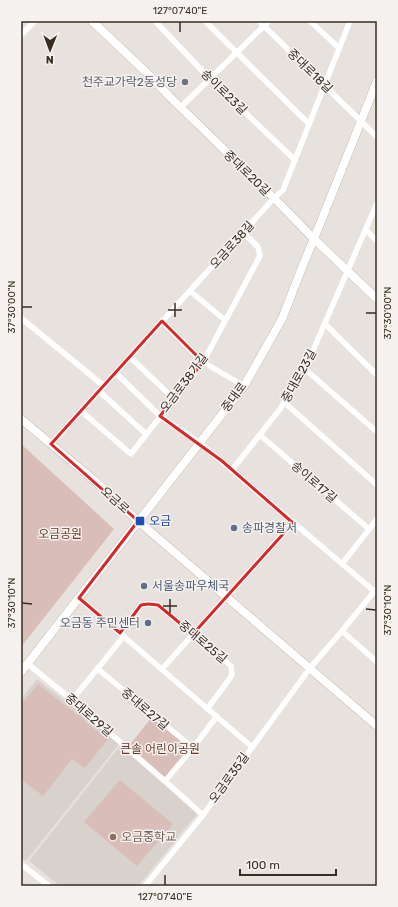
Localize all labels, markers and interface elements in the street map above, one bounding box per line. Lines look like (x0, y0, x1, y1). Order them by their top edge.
text: 127°07'40"E (153, 5, 207, 17)
north arrow (30, 30, 70, 70)
street label: 중대로18길 (285, 46, 335, 96)
text: N (46, 53, 54, 66)
street label: 송이로23길 (198, 67, 250, 117)
place label: 천주교가락2동성당 (82, 75, 177, 89)
marker: 천주교가락2동성당 (180, 77, 190, 87)
street label: 중대로20길 (221, 148, 273, 198)
street label: 오금로38길 (207, 218, 257, 272)
text: 37°30'00"N (6, 280, 18, 333)
text: 37°30'00"N (382, 286, 394, 339)
street label: 중대로23길 (279, 347, 319, 405)
street label: 오금로38가길 (157, 351, 211, 415)
street label: 중대로 (219, 379, 249, 415)
street label: 송이로17길 (288, 459, 340, 505)
street label: 오금로 (98, 484, 132, 516)
place label: 오금 (149, 514, 171, 528)
marker: 오금 (134, 515, 146, 527)
place label: 송파경찰서 (242, 521, 297, 535)
marker: 송파경찰서 (229, 523, 239, 533)
park label: 오금공원 (38, 527, 82, 541)
text: 37°30'10"N (6, 578, 18, 628)
place label: 서울송파우체국 (152, 579, 229, 593)
marker: 서울송파우체국 (139, 581, 149, 591)
text: 37°30'10"N (382, 585, 394, 635)
place label: 오금동 주민센터 (60, 616, 140, 630)
marker: 오금동 주민센터 (143, 618, 153, 628)
street label: 중대로25길 (176, 618, 230, 666)
street label: 중대로27길 (119, 685, 171, 733)
street label: 중대로29길 (62, 691, 116, 739)
park label: 큰솔 어린이공원 (120, 742, 200, 756)
street label: 오금로35길 (206, 750, 252, 806)
place label: 오금중학교 (121, 830, 176, 844)
marker: 오금중학교 (108, 832, 118, 842)
scale bar (240, 851, 336, 877)
text: 100 m (246, 858, 280, 872)
text: 127°07'40"E (138, 891, 192, 903)

